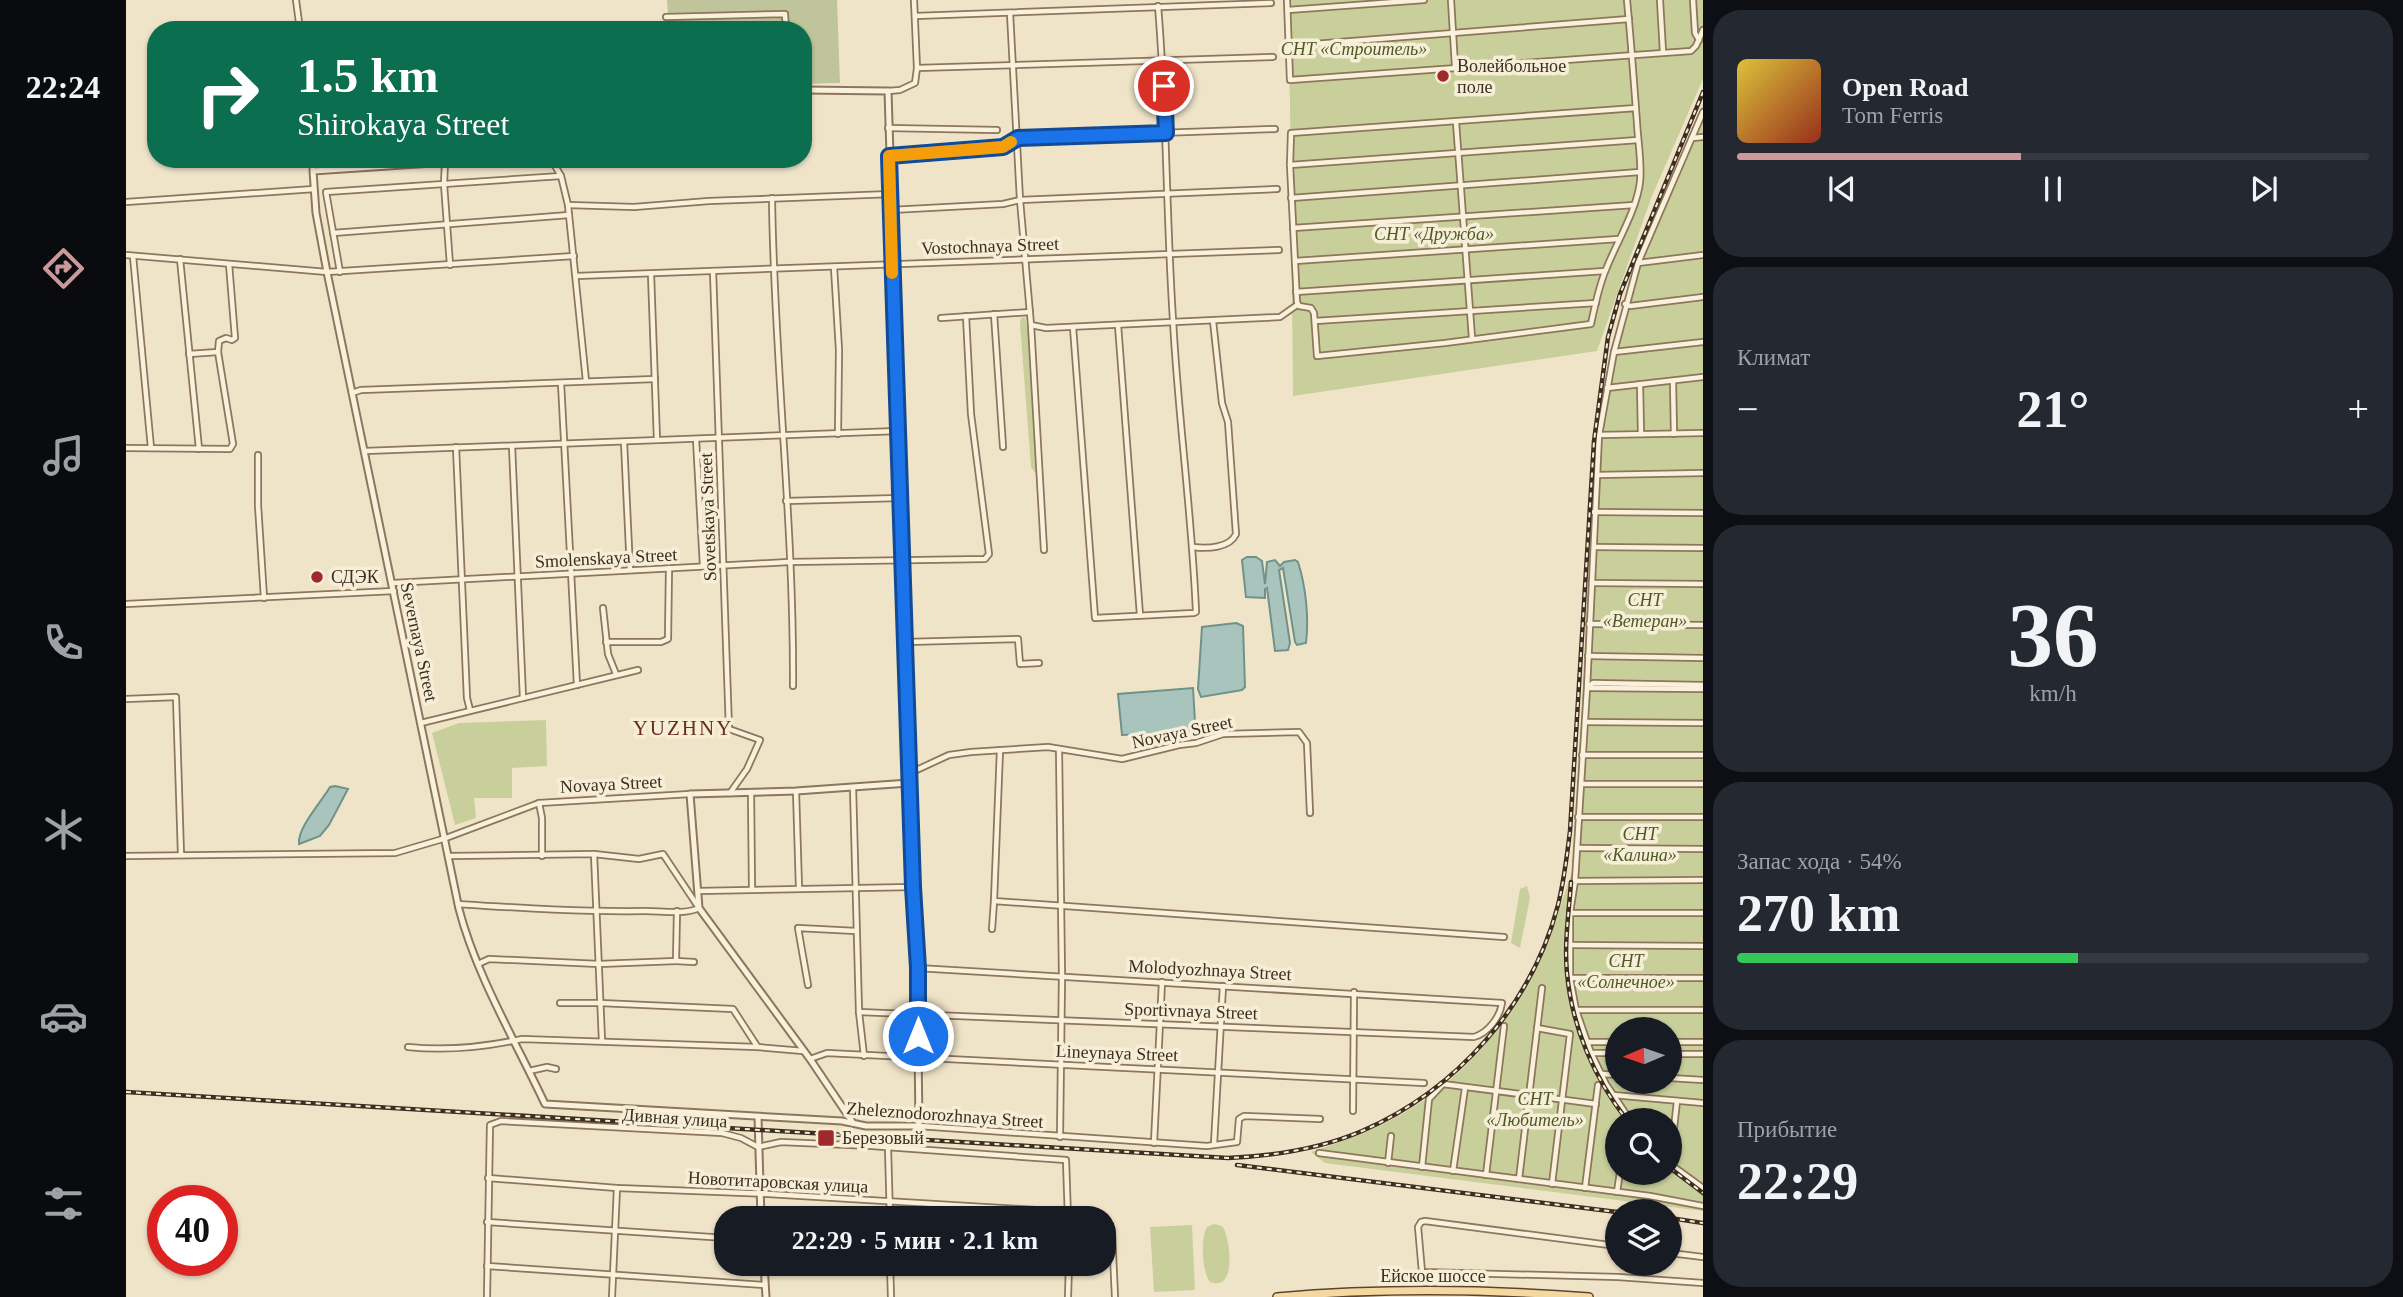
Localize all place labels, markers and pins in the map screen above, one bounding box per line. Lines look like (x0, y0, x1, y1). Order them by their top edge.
pin (1134, 56, 1194, 116)
place label: Волейбольное поле (1457, 56, 1566, 97)
marker: Волейбольное поле (1435, 68, 1451, 84)
place label: СДЭК (331, 567, 380, 587)
marker: СДЭК (309, 569, 325, 585)
marker: Березовый (816, 1128, 836, 1148)
place label: Березовый (842, 1128, 924, 1148)

